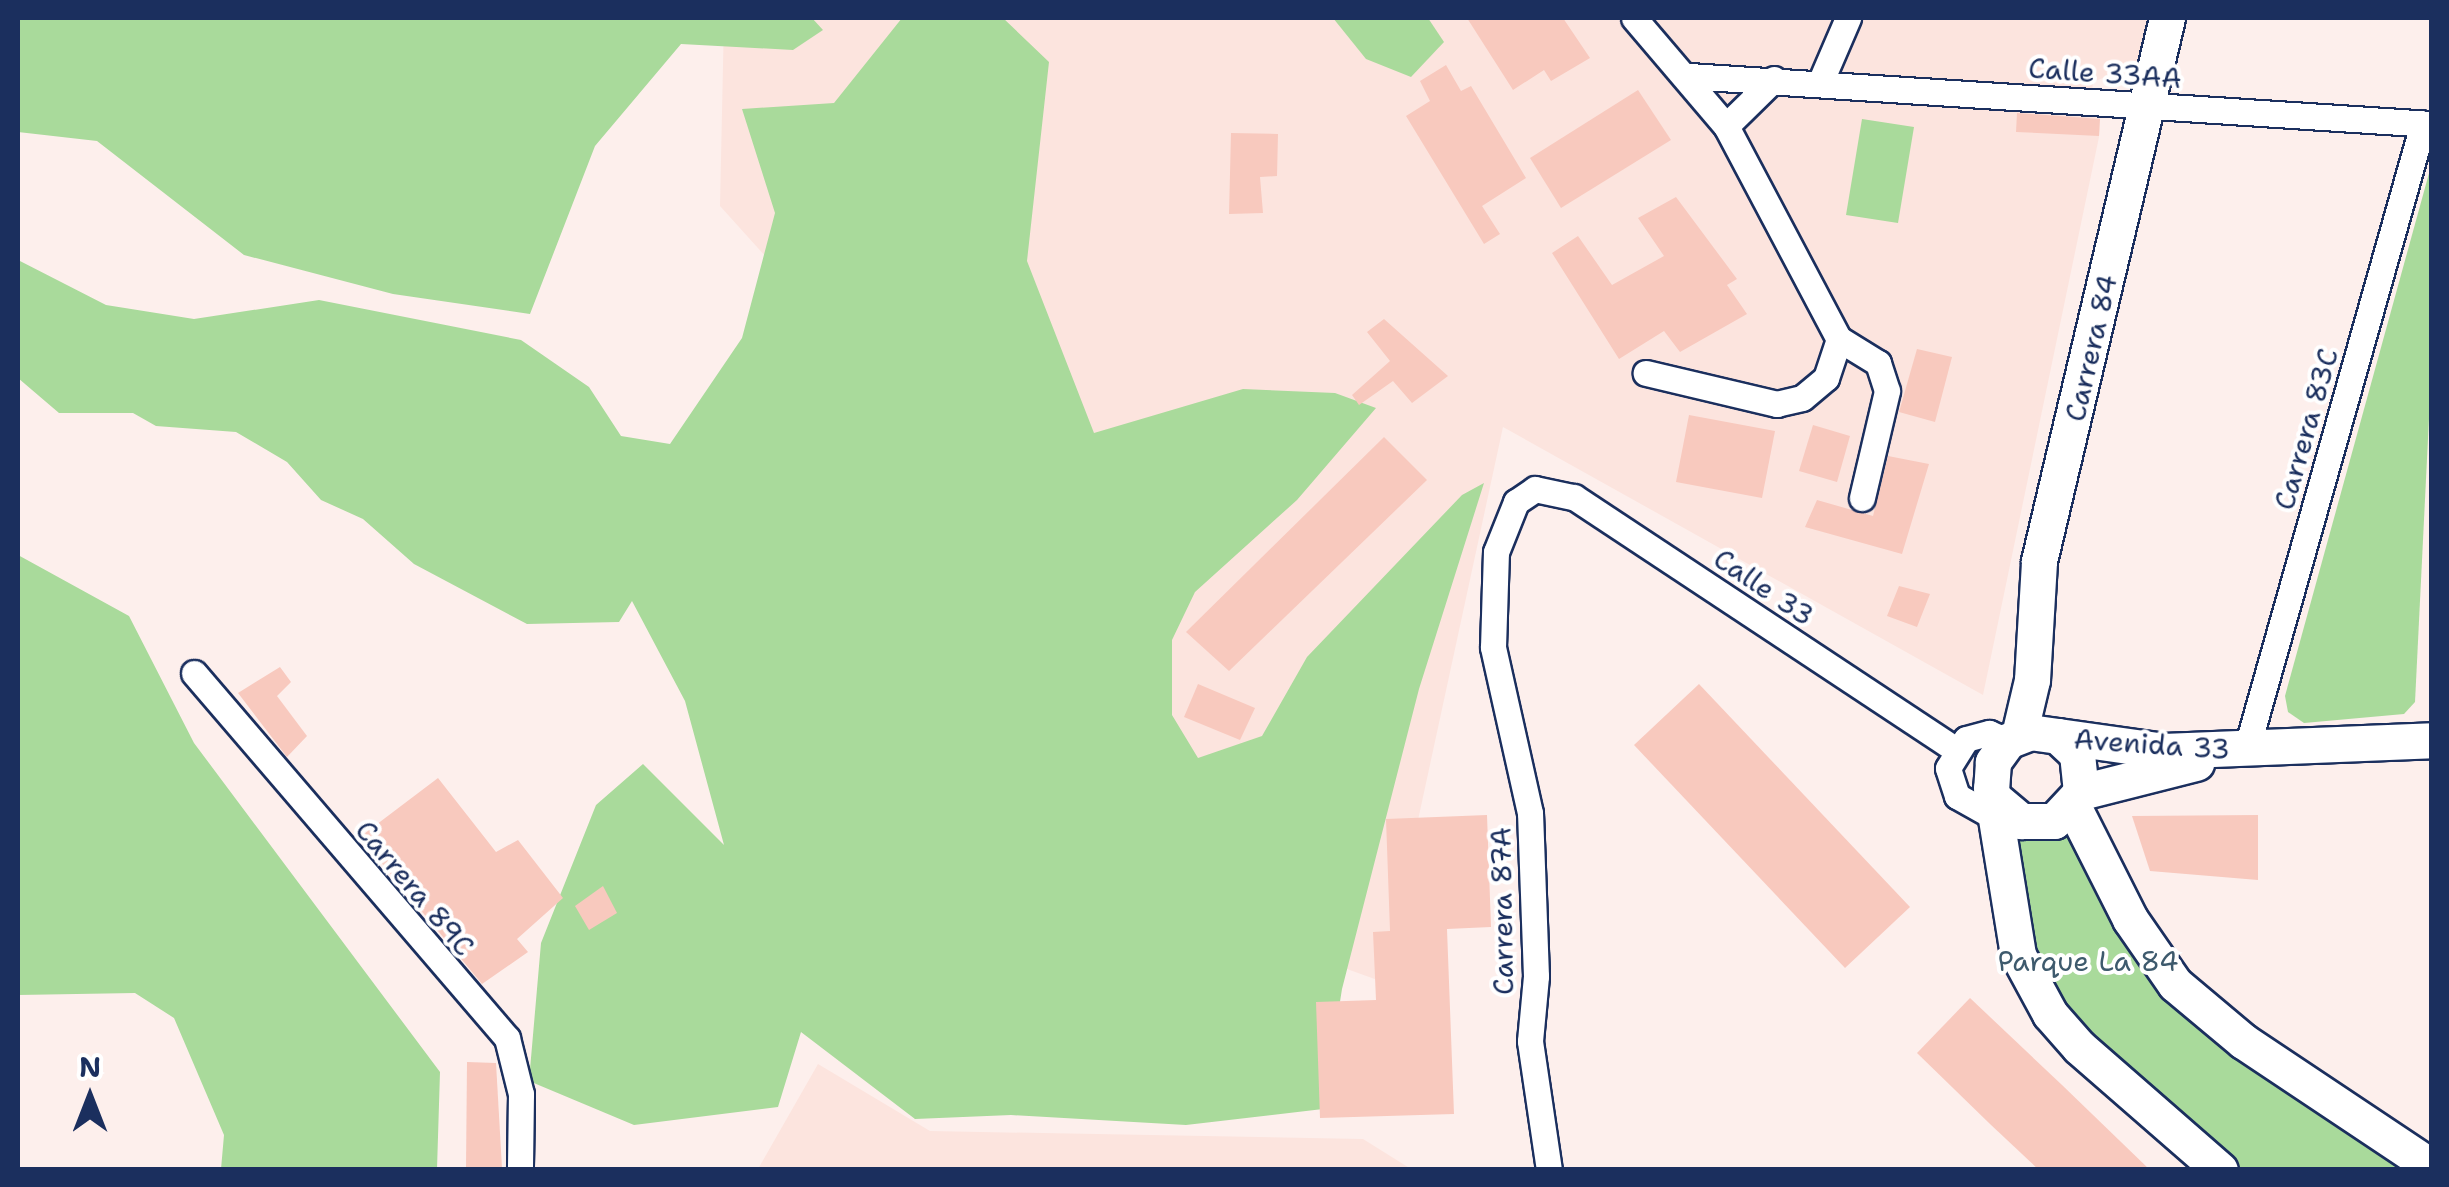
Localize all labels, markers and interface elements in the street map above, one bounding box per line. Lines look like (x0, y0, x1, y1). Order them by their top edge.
street label: Calle 33AA (2027, 51, 2183, 95)
street label: Carrera 84 (2058, 271, 2124, 425)
street label: Carrera 83C (2267, 344, 2345, 514)
street label: Calle 33 (1708, 541, 1820, 633)
street label: Avenida 33 (2073, 722, 2231, 766)
street label: Carrera 89C (349, 813, 481, 963)
street label: Carrera 87A (1484, 827, 1520, 995)
park label: Parque La 84 (1997, 944, 2179, 978)
north arrow (40, 1047, 140, 1147)
text: N (79, 1048, 101, 1086)

